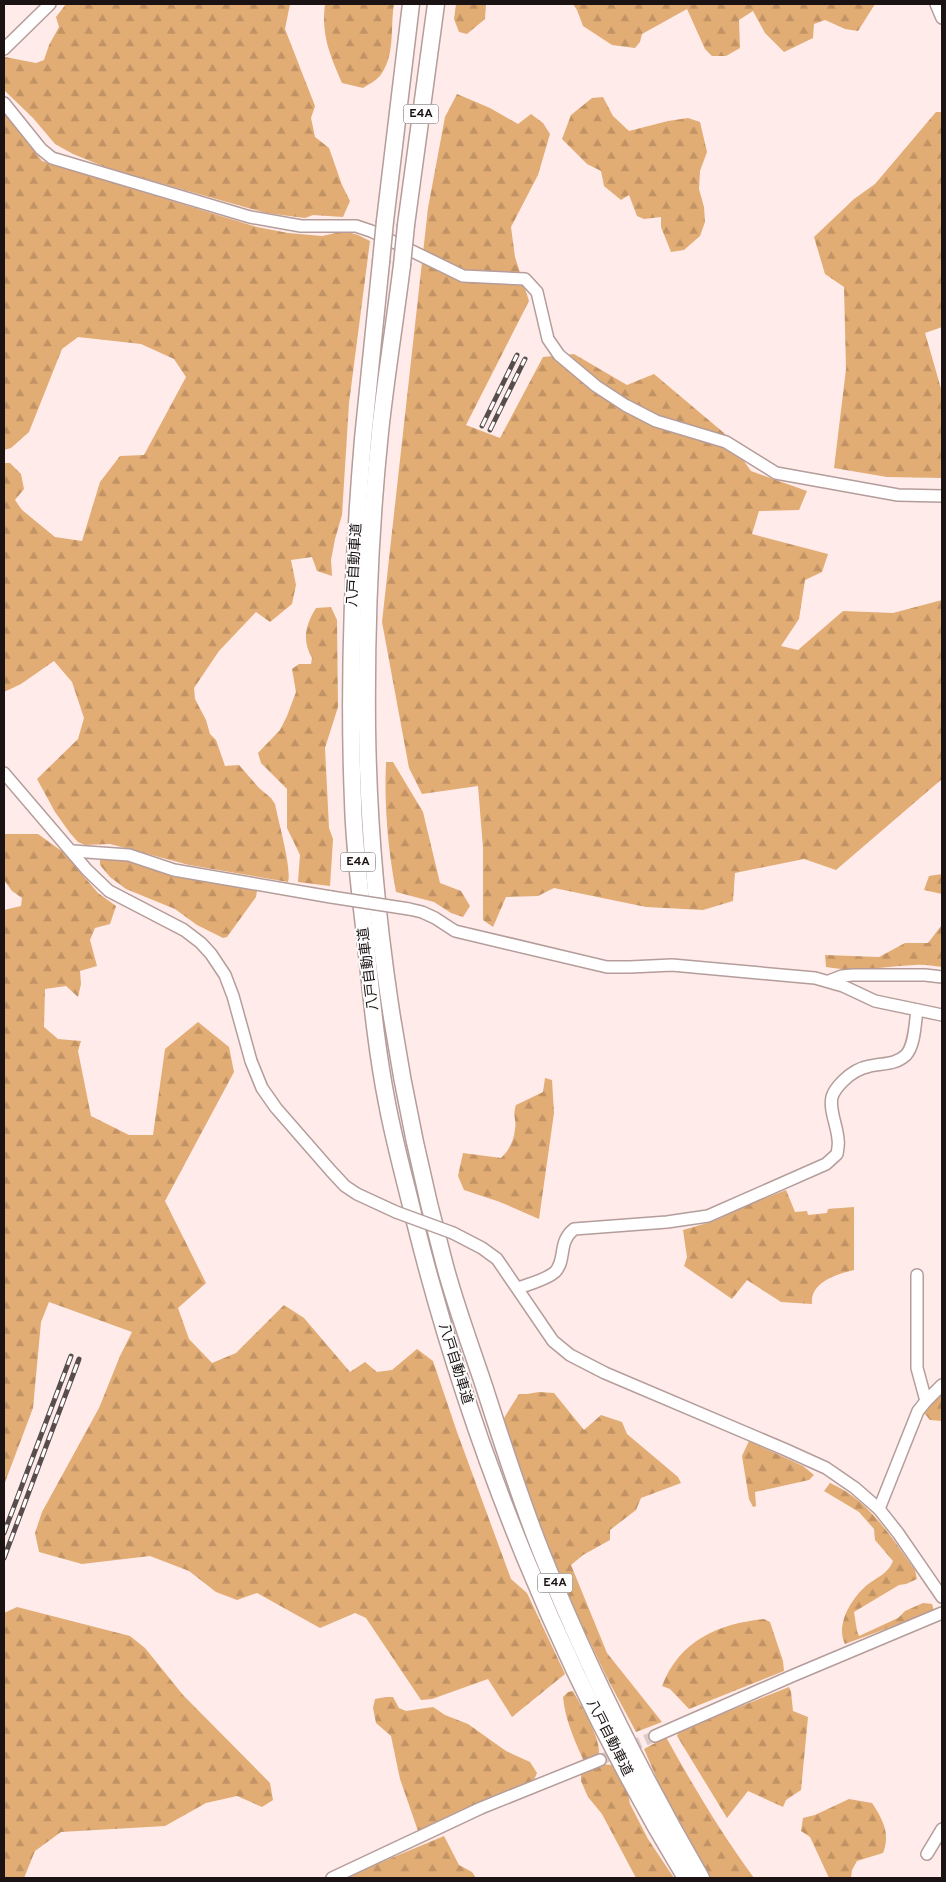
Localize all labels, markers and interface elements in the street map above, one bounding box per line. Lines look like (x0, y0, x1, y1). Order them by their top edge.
road number: E4A (404, 105, 438, 124)
street label: 八戸自動車道 (344, 523, 366, 607)
road number: E4A (340, 852, 376, 872)
street label: 八戸自動車道 (355, 926, 383, 1012)
street label: 八戸自動車道 (435, 1321, 475, 1407)
road number: E4A (538, 1574, 572, 1592)
street label: 八戸自動車道 (582, 1697, 636, 1779)

